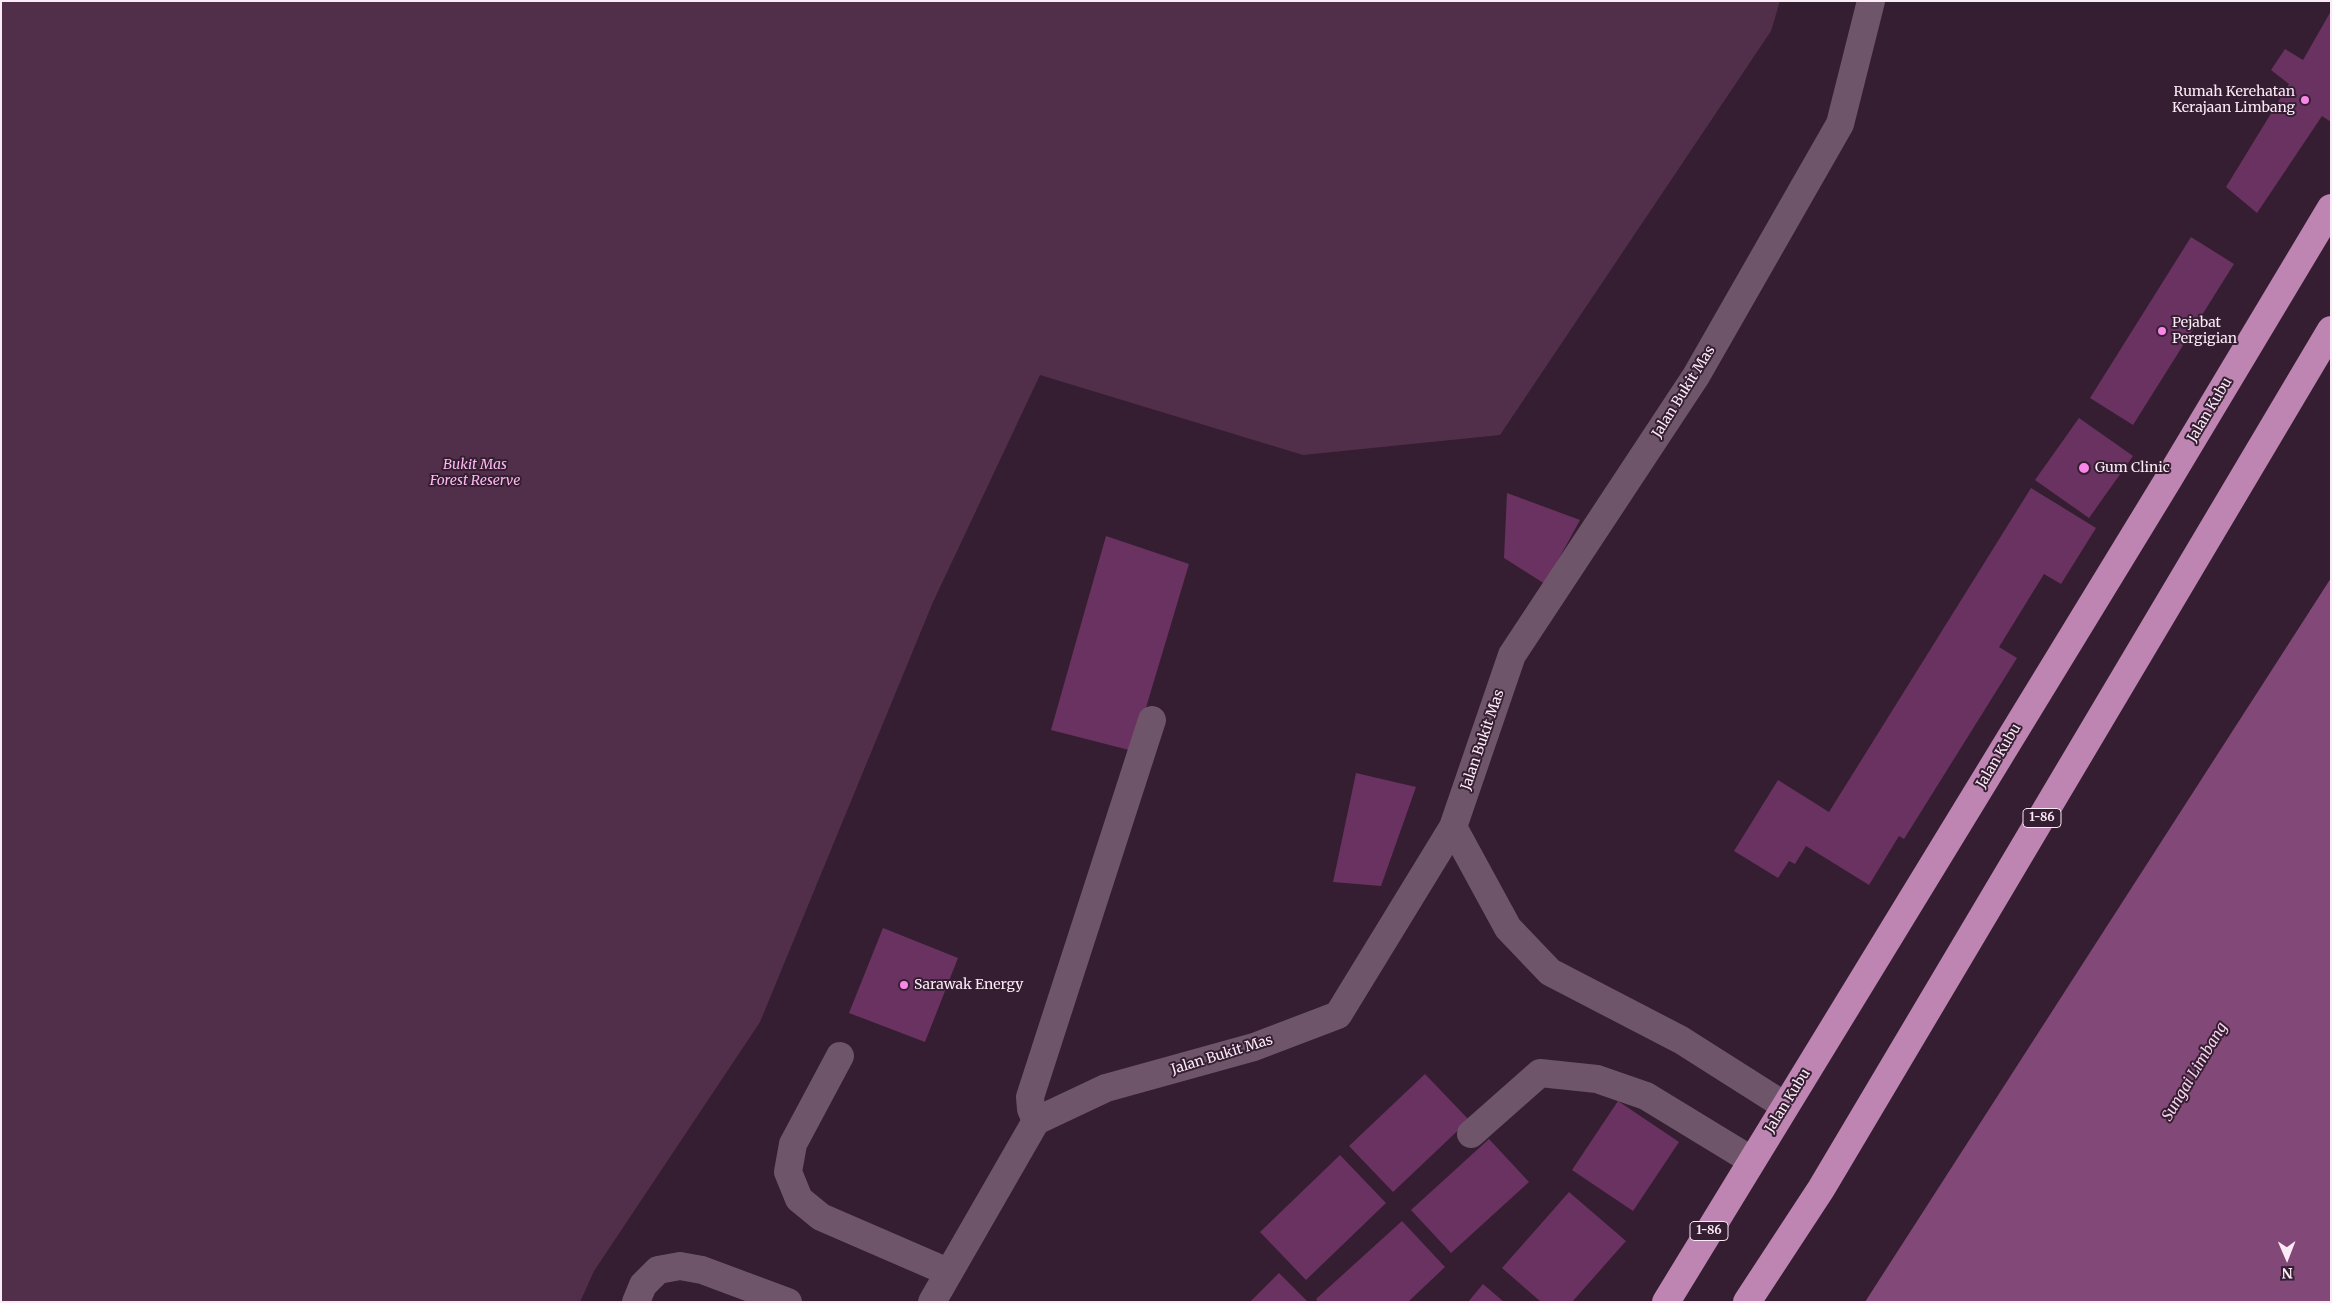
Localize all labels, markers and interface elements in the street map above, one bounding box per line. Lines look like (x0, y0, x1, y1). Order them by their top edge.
place label: Rumah Kerehatan Kerajaan Limbang (2172, 84, 2295, 116)
marker: Rumah Kerehatan Kerajaan Limbang (2299, 94, 2311, 106)
place label: Pejabat Pergigian (2172, 315, 2237, 348)
marker: Pejabat Pergigian (2156, 325, 2168, 337)
street label: Jalan Bukit Mas (1649, 343, 1719, 441)
street label: Jalan Kubu (2184, 375, 2236, 445)
park label: Bukit Mas Forest Reserve (430, 457, 520, 490)
place label: Gum Clinic (2095, 460, 2170, 476)
marker: Gum Clinic (2077, 461, 2091, 475)
street label: Jalan Bukit Mas (1458, 688, 1508, 792)
street label: Jalan Kubu (1973, 721, 2025, 791)
road number: 1-86 (2023, 808, 2061, 828)
place label: Sarawak Energy (914, 977, 1023, 993)
marker: Sarawak Energy (898, 979, 910, 991)
water label: Sungai Limbang (2159, 1020, 2231, 1124)
street label: Jalan Bukit Mas (1169, 1032, 1275, 1078)
street label: Jalan Kubu (1762, 1066, 1814, 1136)
road number: 1-86 (1690, 1222, 1728, 1240)
north arrow (2262, 1233, 2312, 1283)
text: N (2282, 1264, 2293, 1282)

